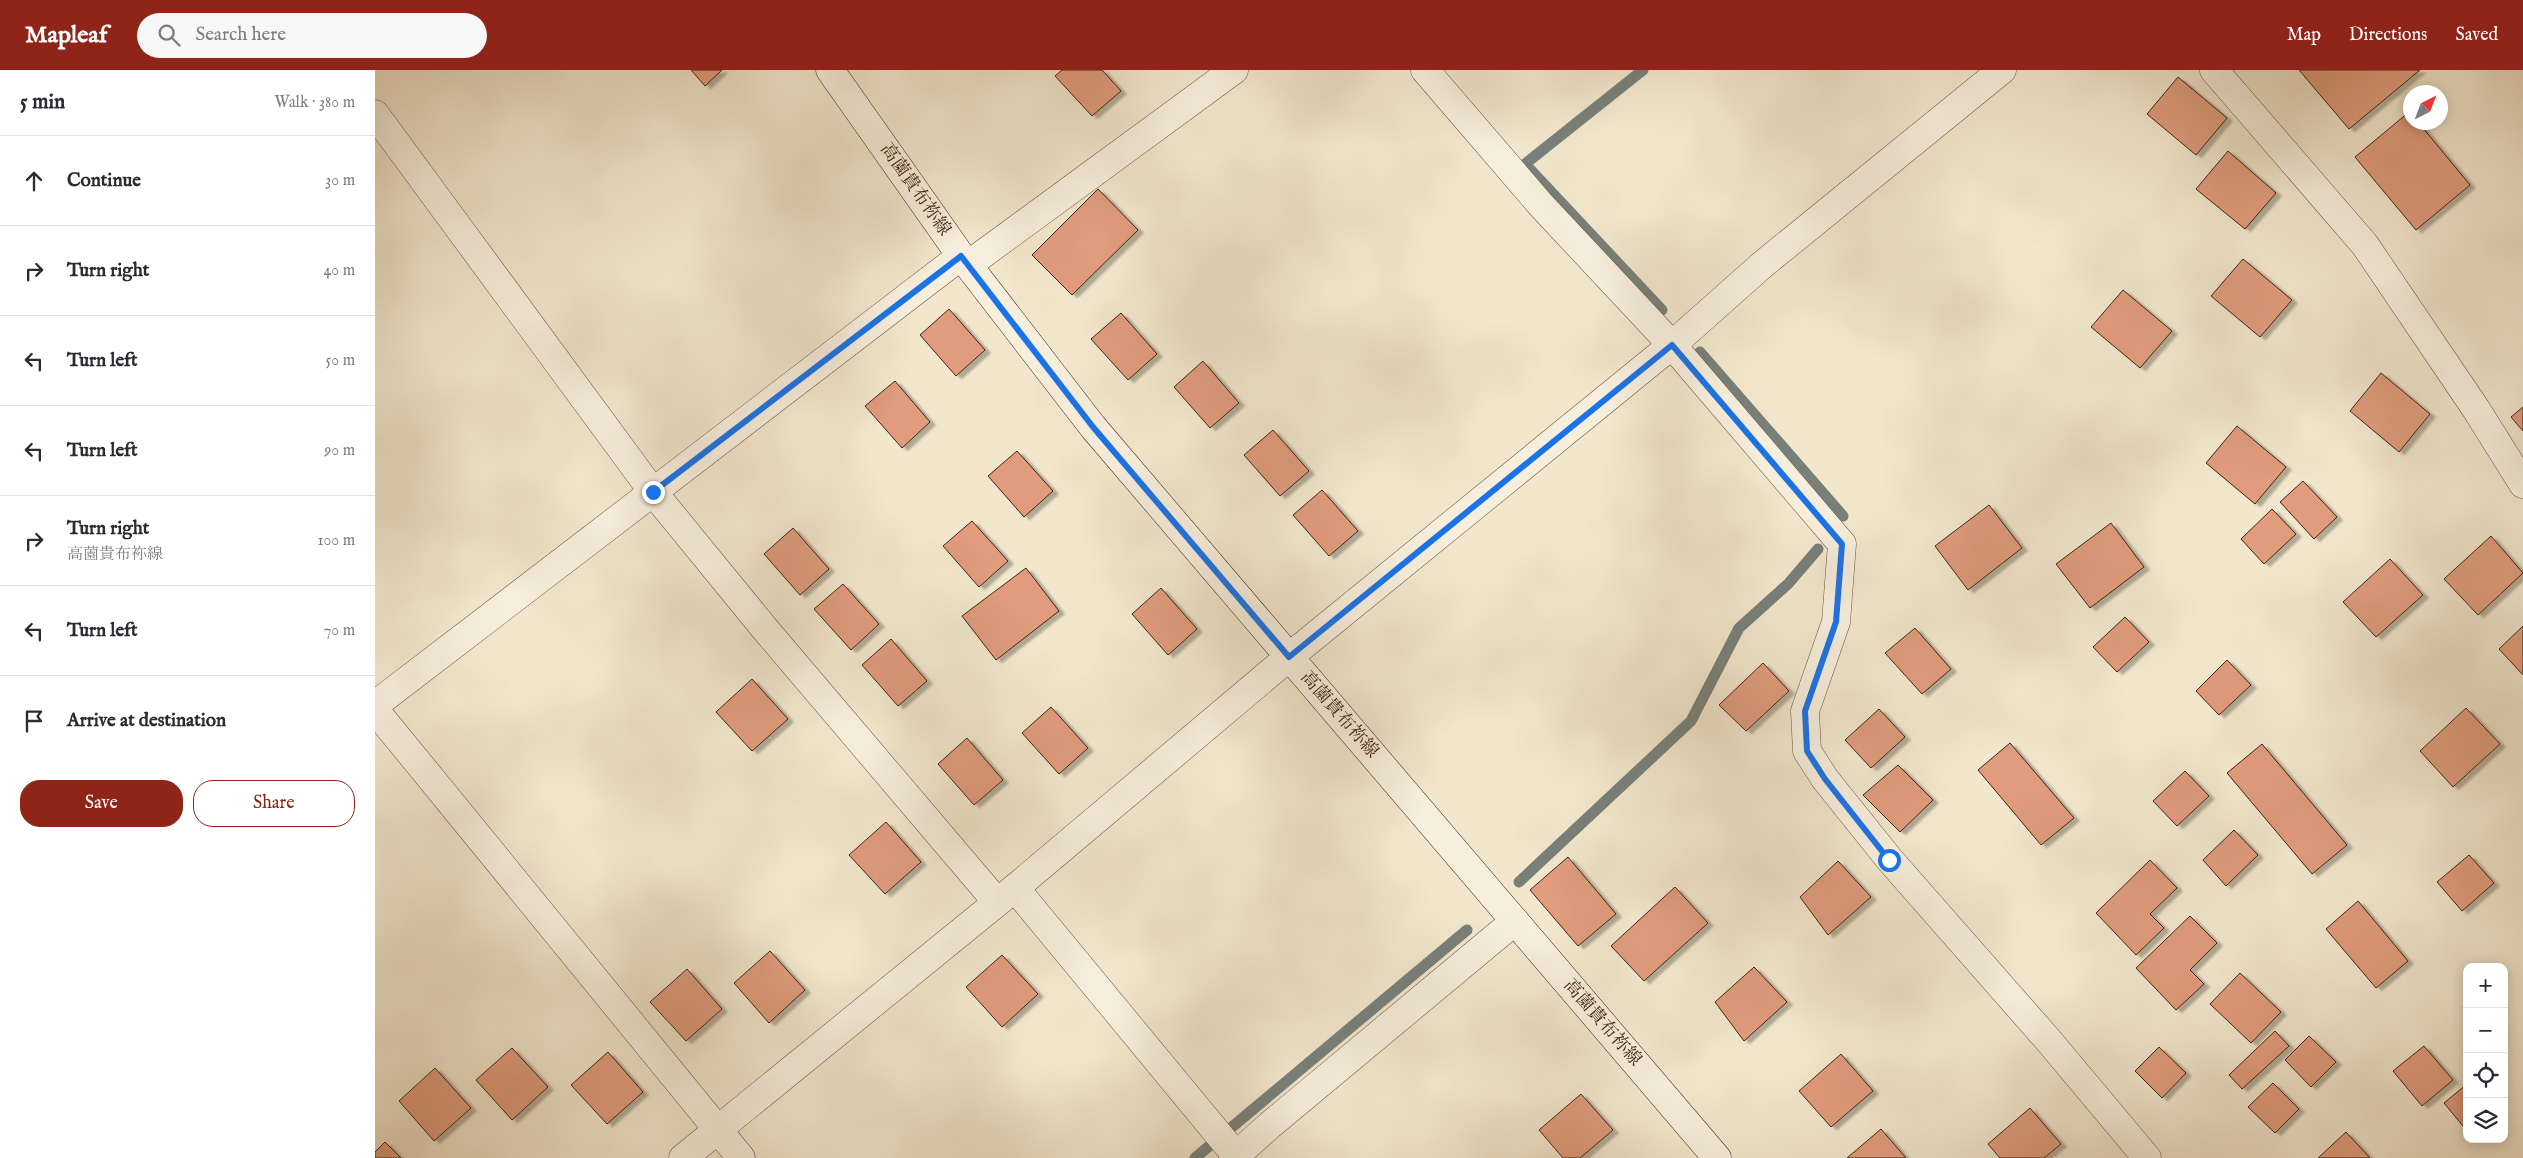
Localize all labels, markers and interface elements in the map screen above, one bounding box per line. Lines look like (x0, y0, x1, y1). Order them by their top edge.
search box (137, 13, 487, 58)
text: Mapleaf (25, 20, 107, 51)
icon: search (155, 21, 183, 49)
text: Search here (195, 23, 286, 47)
text: Map (2287, 24, 2321, 47)
text: Directions (2349, 24, 2427, 47)
text: Saved (2455, 24, 2498, 47)
north arrow (2403, 85, 2448, 130)
text: 5 min (20, 89, 65, 116)
text: Walk · 380 m (274, 93, 355, 113)
street label: 高薗貴布祢線 (875, 139, 955, 241)
icon: ahead (20, 167, 48, 195)
text: Continue (67, 169, 141, 193)
text: 30 m (325, 171, 355, 191)
icon: right (20, 257, 48, 285)
text: Turn right (67, 259, 149, 283)
text: 40 m (323, 261, 355, 281)
icon: left (20, 347, 48, 375)
text: Turn left (67, 349, 138, 373)
text: 50 m (326, 351, 355, 371)
icon: left (20, 437, 48, 465)
text: Turn left (67, 439, 138, 463)
text: 90 m (324, 441, 355, 461)
route end (642, 481, 665, 504)
text: Turn right (67, 517, 149, 541)
icon: right (20, 527, 48, 555)
text: 100 m (318, 531, 355, 551)
text: 高薗貴布祢線 (67, 545, 163, 565)
icon: left (20, 617, 48, 645)
text: Turn left (67, 619, 138, 643)
text: 70 m (324, 621, 355, 641)
street label: 高薗貴布祢線 (1295, 667, 1383, 763)
icon: arrive (20, 707, 48, 735)
text: Arrive at destination (67, 709, 226, 733)
button: Save (20, 780, 183, 827)
button: Share (193, 780, 355, 827)
route start (1878, 849, 1901, 872)
map controls (2463, 963, 2508, 1143)
button: + (2463, 963, 2508, 1008)
street label: 高薗貴布祢線 (1558, 975, 1646, 1071)
button: − (2463, 1008, 2508, 1053)
button: locate (2463, 1053, 2508, 1098)
button: layers (2463, 1098, 2508, 1143)

